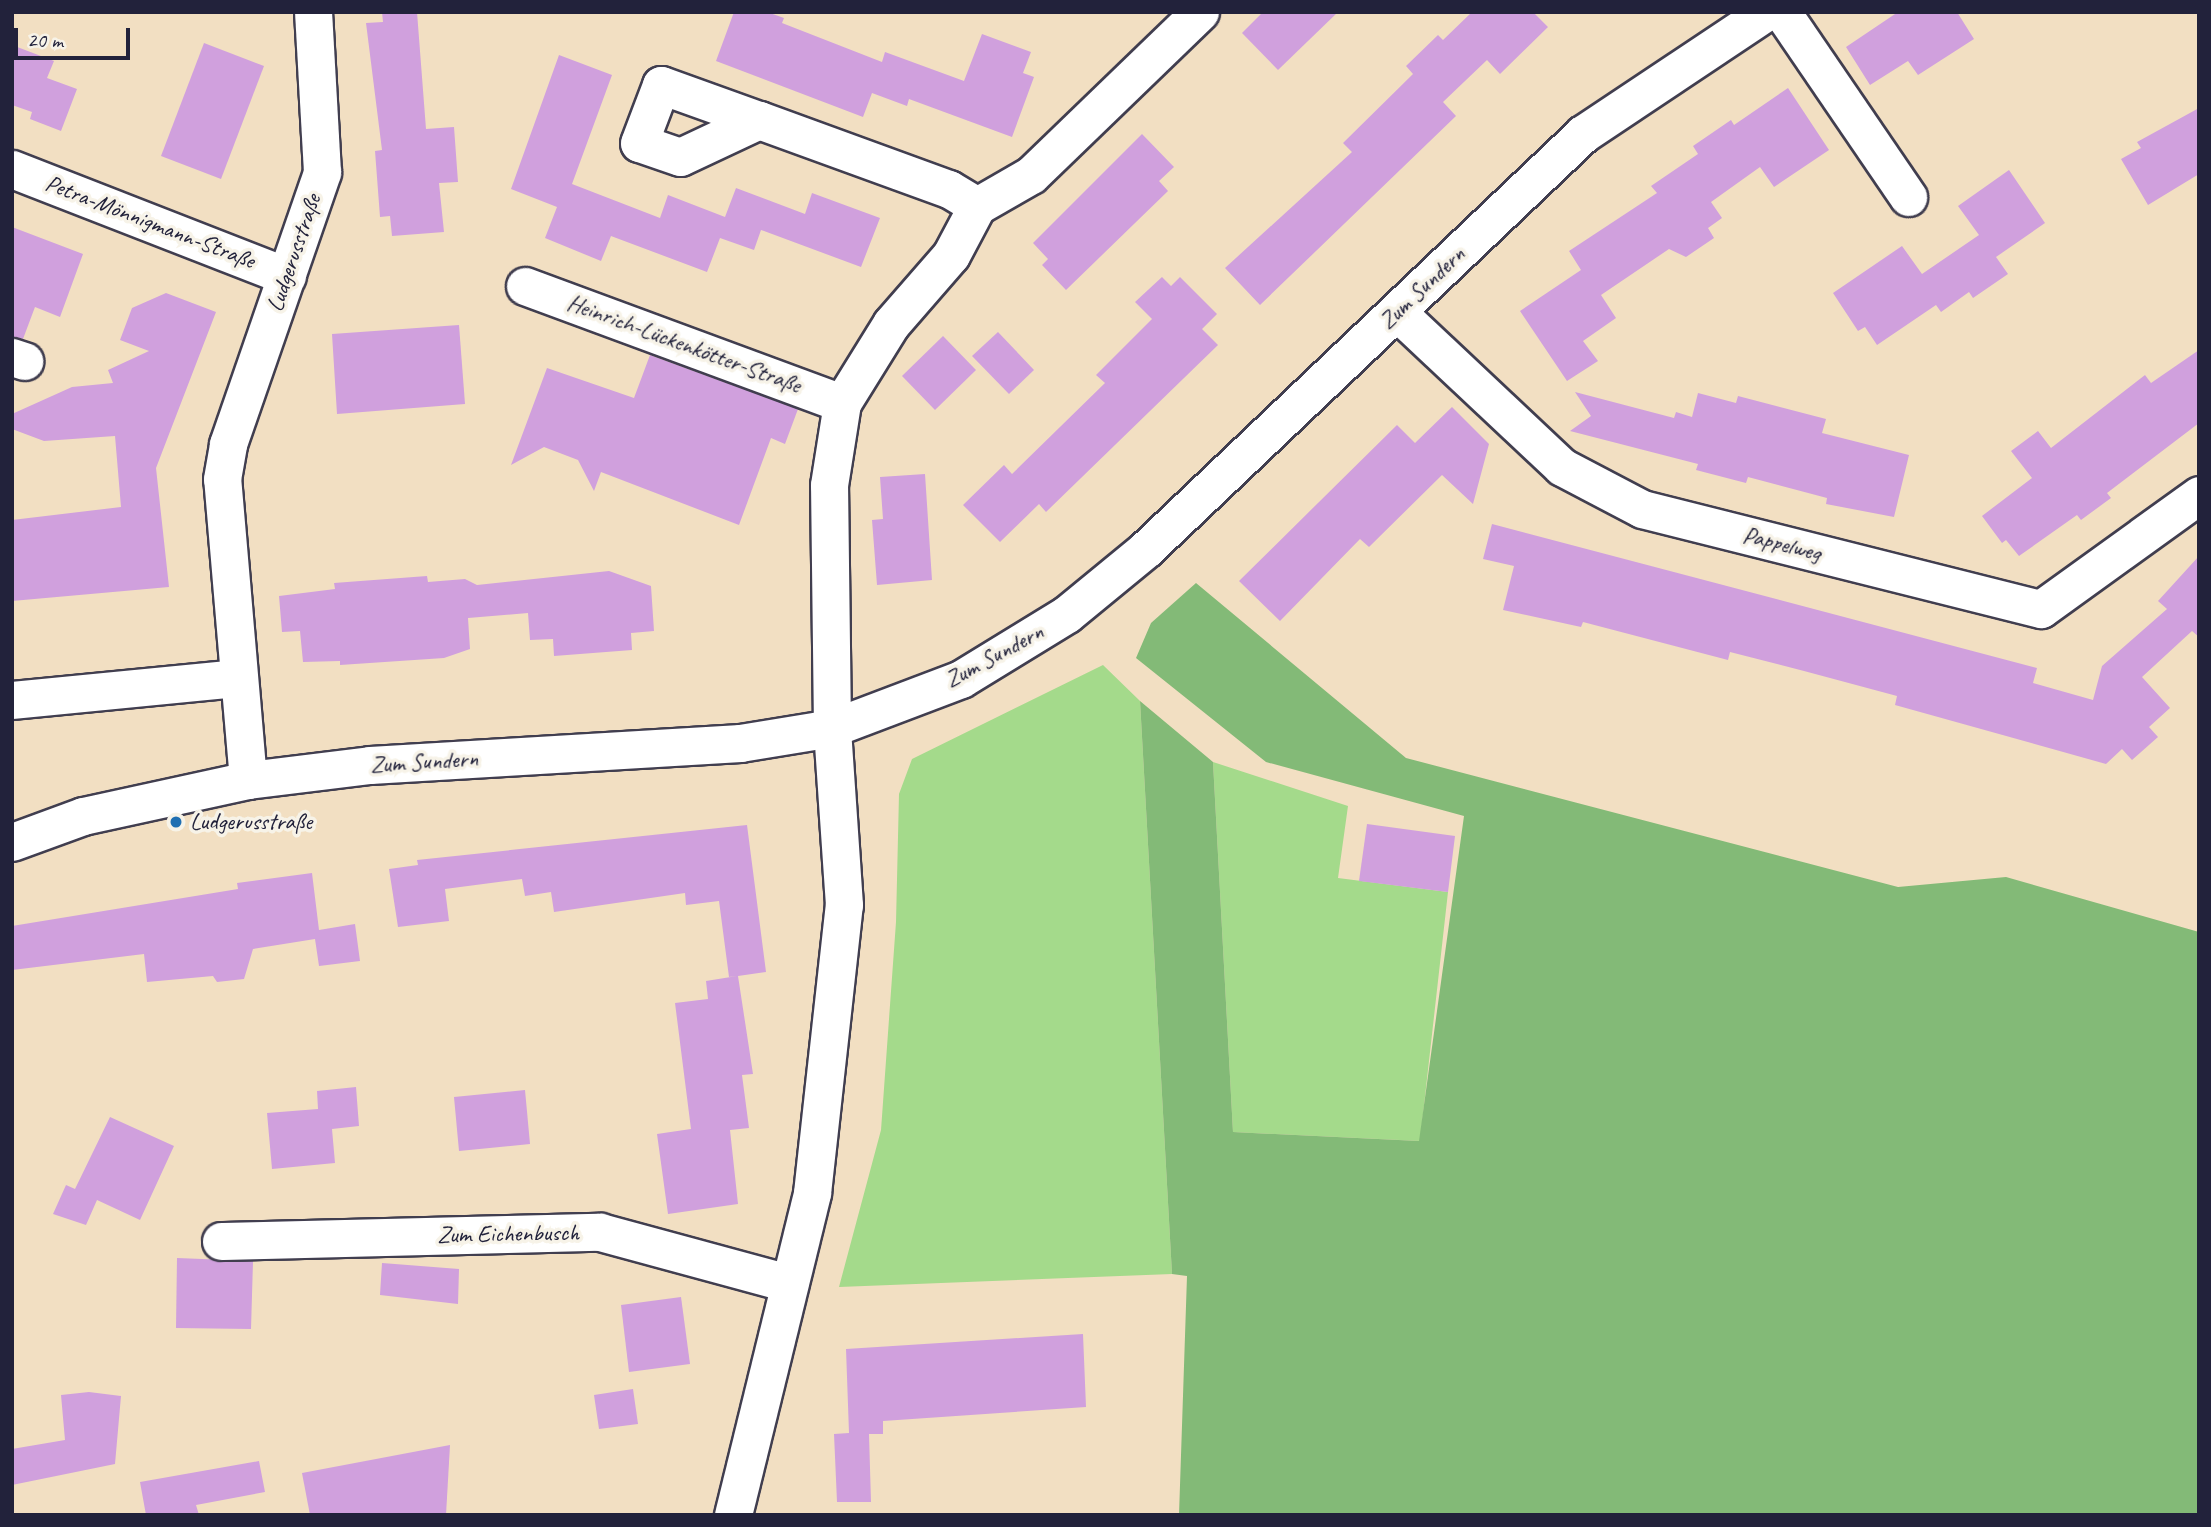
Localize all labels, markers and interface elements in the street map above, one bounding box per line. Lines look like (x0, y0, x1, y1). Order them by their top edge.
scale bar (18, 14, 133, 58)
text: 20 m (27, 27, 63, 53)
street label: Petra-Mönnigmann-Straße (41, 169, 259, 275)
street label: Ludgerusstraße (261, 191, 327, 315)
street label: Zum Sundern (1373, 240, 1471, 336)
street label: Heinrich-Lückenkötter-Straße (563, 288, 805, 400)
street label: Pappelweg (1740, 520, 1824, 568)
street label: Zum Sundern (940, 617, 1048, 695)
street label: Zum Sundern (369, 744, 479, 780)
place label: Ludgerusstraße (190, 808, 312, 836)
marker: Ludgerusstraße (168, 814, 184, 830)
street label: Zum Eichenbusch (436, 1218, 580, 1250)

